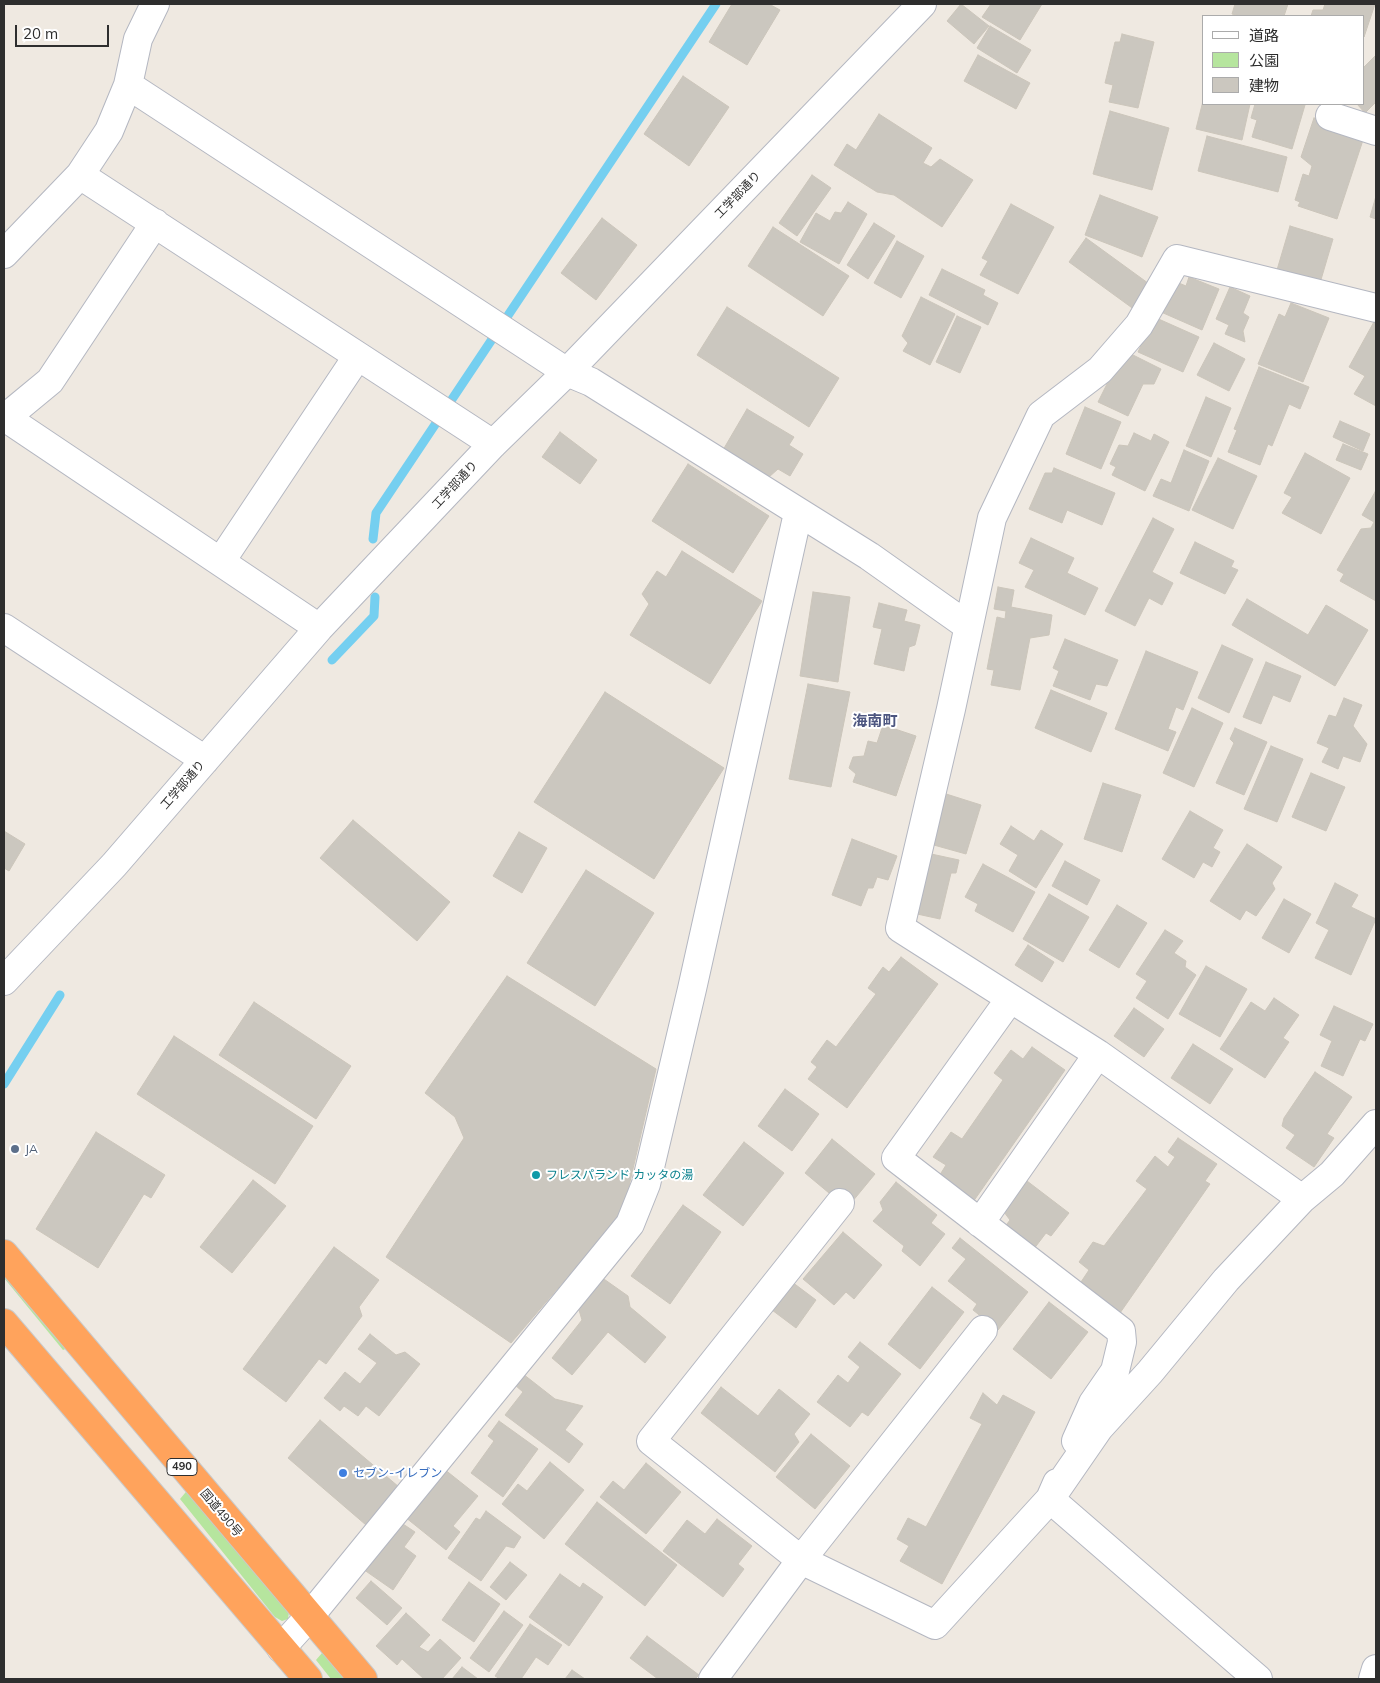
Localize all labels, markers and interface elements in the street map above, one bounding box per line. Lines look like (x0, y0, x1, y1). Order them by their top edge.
scale bar (18, 15, 111, 47)
legend (1202, 15, 1365, 105)
text: 20 m (23, 24, 58, 43)
text: 道路 (1249, 26, 1279, 45)
text: 公園 (1249, 51, 1279, 70)
text: 建物 (1249, 76, 1279, 95)
street label: 工学部通り (712, 168, 764, 222)
street label: 工学部通り (429, 458, 481, 512)
district label: 海南町 (853, 712, 897, 730)
street label: 工学部通り (158, 758, 208, 812)
place label: JA (25, 1142, 38, 1156)
marker: JA (9, 1143, 21, 1155)
place label: フレスパランド カッタの湯 (546, 1168, 693, 1182)
marker: フレスパランド カッタの湯 (530, 1169, 542, 1181)
road number: 490 (167, 1458, 197, 1475)
place label: セブン-イレブン (353, 1466, 442, 1480)
marker: セブン-イレブン (337, 1467, 349, 1479)
street label: 国道490号 (197, 1486, 245, 1540)

